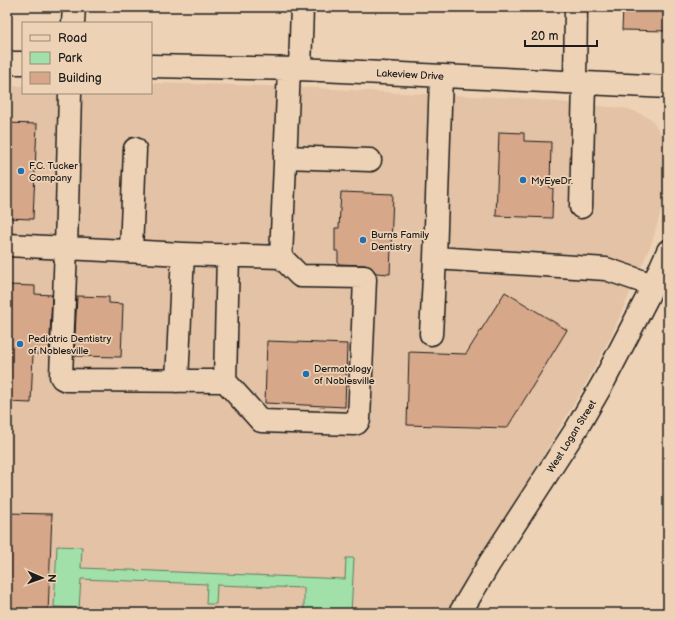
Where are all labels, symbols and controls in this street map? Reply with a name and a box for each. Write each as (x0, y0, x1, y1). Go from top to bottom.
legend (22, 22, 152, 94)
scale bar (525, 22, 597, 48)
text: 20 m (531, 29, 558, 44)
text: Road (58, 31, 87, 46)
text: Park (58, 51, 82, 66)
street label: Lakeview Drive (376, 67, 444, 83)
text: Building (58, 71, 102, 86)
place label: F.C. Tucker Company (29, 160, 78, 184)
marker: F.C. Tucker Company (16, 166, 26, 176)
marker: MyEyeDr. (518, 175, 528, 185)
place label: MyEyeDr. (531, 175, 573, 187)
place label: Burns Family Dentistry (371, 229, 429, 253)
marker: Burns Family Dentistry (358, 235, 368, 245)
place label: Pediatric Dentistry of Noblesville (28, 333, 112, 357)
marker: Pediatric Dentistry of Noblesville (15, 339, 25, 349)
place label: Dermatology of Noblesville (314, 363, 375, 387)
marker: Dermatology of Noblesville (301, 369, 311, 379)
street label: West Logan Street (545, 398, 599, 475)
north arrow (22, 558, 62, 598)
text: N (45, 574, 58, 583)

